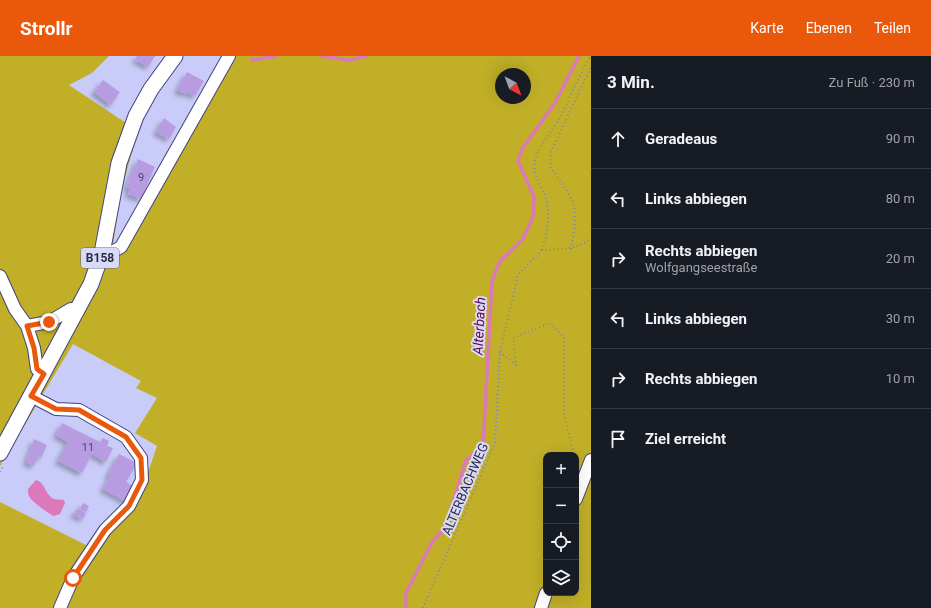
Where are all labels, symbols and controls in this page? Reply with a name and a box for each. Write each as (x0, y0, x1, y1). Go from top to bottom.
text: Strollr (20, 17, 73, 40)
text: Karte (750, 20, 784, 36)
text: Ebenen (806, 20, 852, 36)
text: Teilen (874, 20, 911, 36)
north arrow (495, 68, 531, 104)
text: 3 Min. (607, 72, 655, 92)
text: Zu Fuß · 230 m (829, 75, 915, 90)
icon: ahead (607, 128, 629, 150)
text: Geradeaus (645, 130, 717, 148)
text: 90 m (886, 131, 915, 146)
house number: 9 (138, 171, 144, 184)
icon: left (607, 188, 629, 210)
text: Links abbiegen (645, 190, 747, 208)
text: 80 m (886, 191, 915, 206)
text: Rechts abbiegen (645, 242, 758, 260)
road number: B158 (81, 248, 119, 268)
icon: right (607, 248, 629, 270)
text: 20 m (886, 251, 915, 266)
text: Wolfgangseestraße (645, 260, 757, 275)
water label: Alterbach (469, 297, 489, 356)
icon: left (607, 308, 629, 330)
text: Links abbiegen (645, 310, 747, 328)
text: 30 m (886, 311, 915, 326)
route end (40, 313, 58, 331)
icon: right (607, 368, 629, 390)
text: Rechts abbiegen (645, 370, 758, 388)
text: 10 m (886, 371, 915, 386)
icon: arrive (607, 428, 629, 450)
text: Ziel erreicht (645, 430, 726, 448)
house number: 11 (82, 441, 94, 454)
street label: ALTERBACHWEG (439, 441, 491, 537)
map controls (543, 452, 579, 596)
button: + (543, 452, 579, 488)
button: − (543, 488, 579, 524)
button: locate (543, 524, 579, 560)
button: layers (543, 560, 579, 596)
route start (64, 569, 82, 587)

